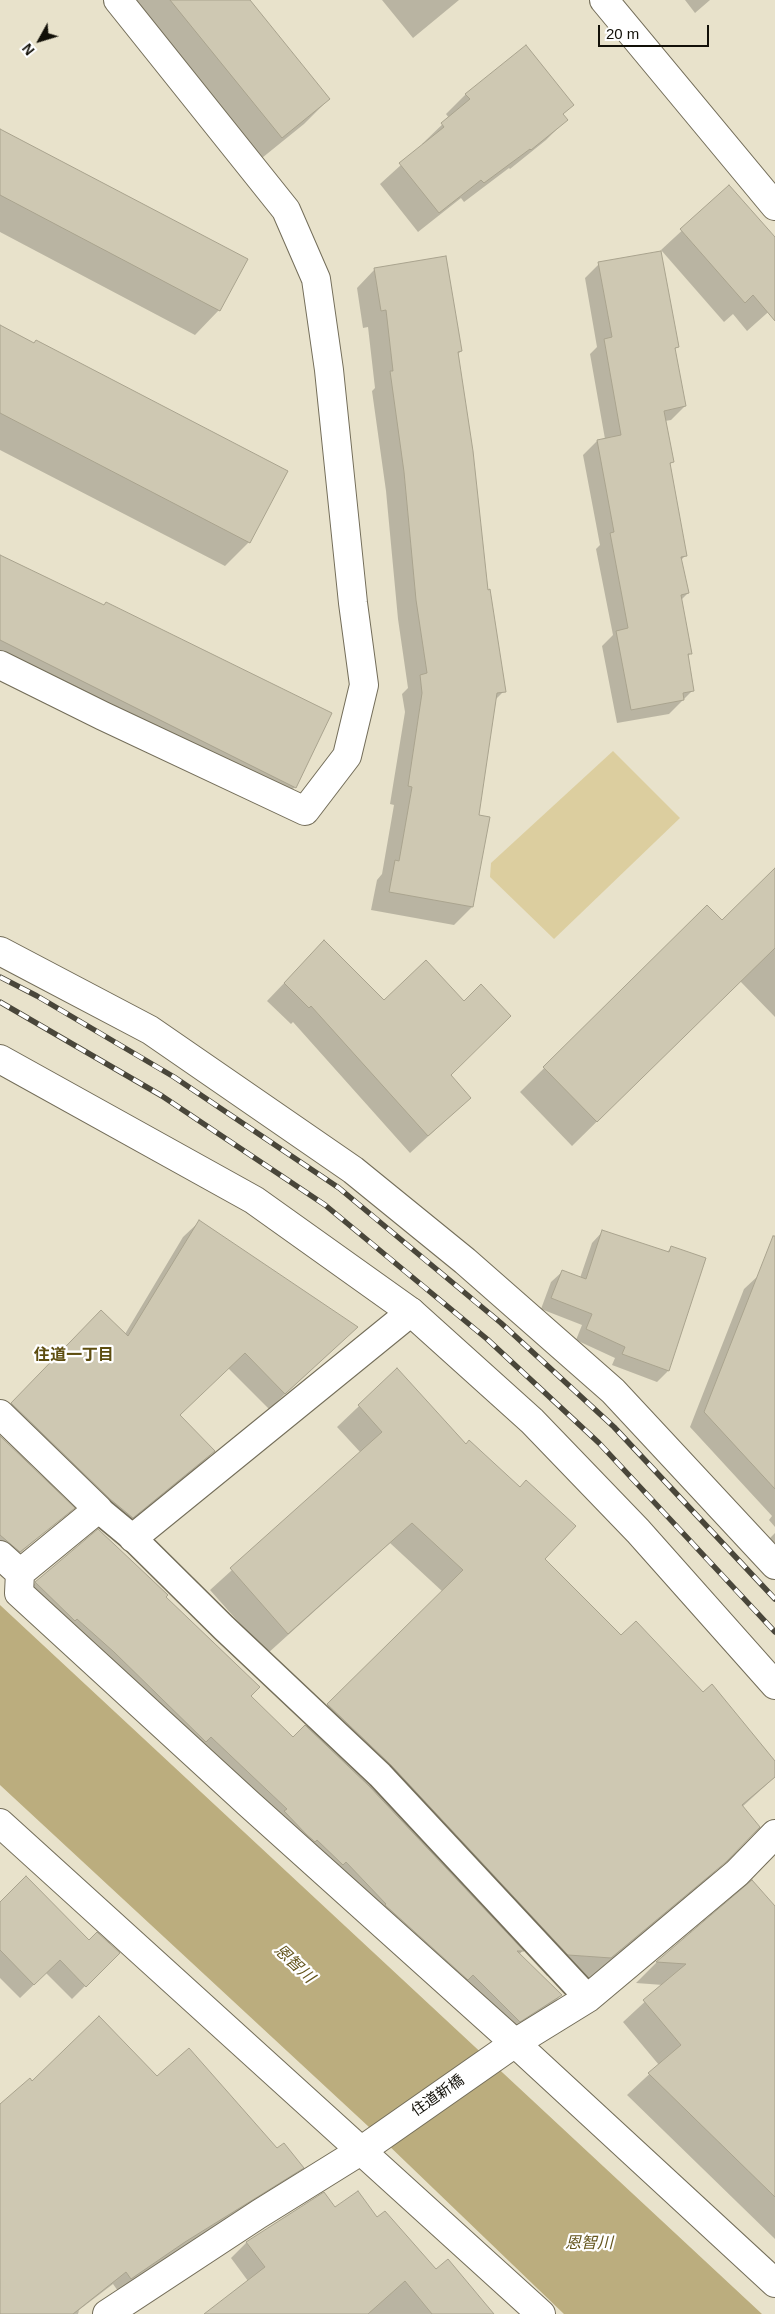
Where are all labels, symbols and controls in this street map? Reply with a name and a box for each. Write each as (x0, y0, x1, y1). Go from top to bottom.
north arrow (15, 15, 65, 65)
scale bar (600, 15, 711, 47)
text: 20 m (606, 25, 639, 42)
text: N (19, 40, 38, 58)
district label: 住道一丁目 (34, 1346, 114, 1366)
water label: 恩智川 (270, 1941, 318, 1987)
street label: 住道新橋 (408, 2071, 468, 2121)
water label: 恩智川 (565, 2234, 613, 2254)

